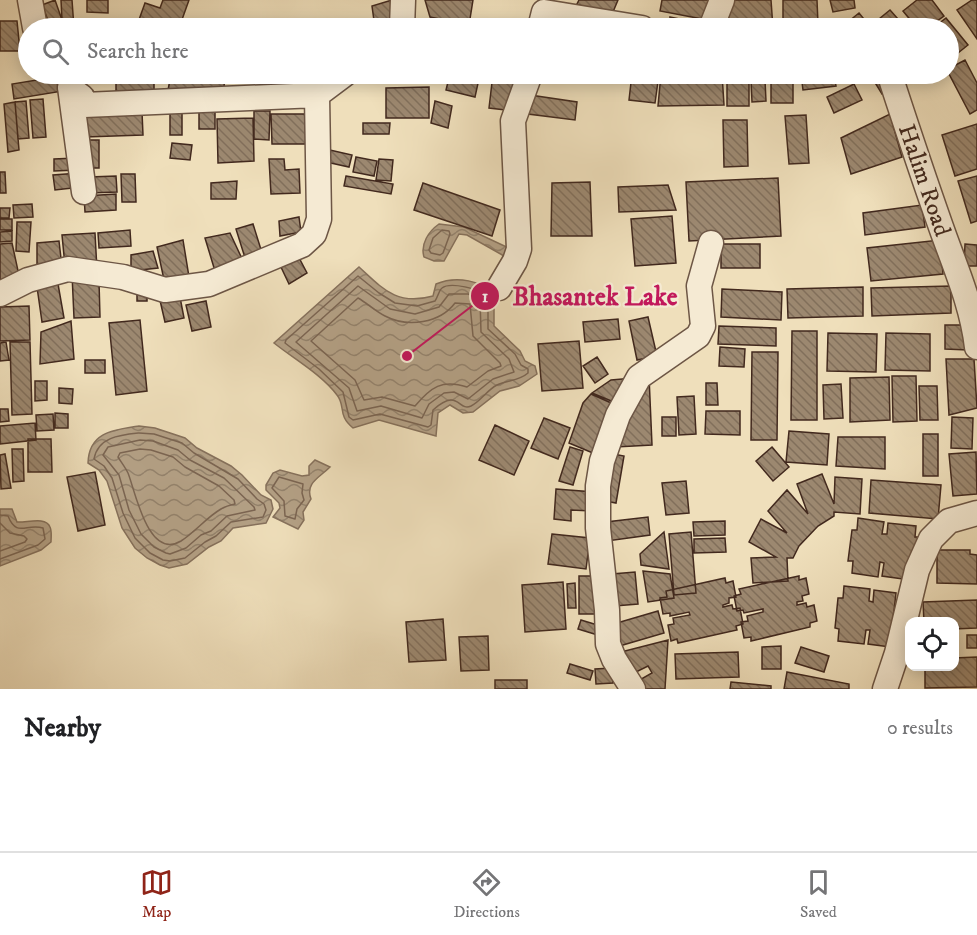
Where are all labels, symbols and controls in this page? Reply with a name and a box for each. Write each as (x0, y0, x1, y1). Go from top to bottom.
search box (18, 18, 959, 84)
icon: search (39, 35, 72, 68)
text: Search here (87, 38, 189, 65)
street label: Halim Road (891, 120, 957, 240)
callout: Bhasantek Lake (470, 274, 689, 318)
text: Bhasantek Lake (513, 281, 678, 314)
text: 1 (482, 286, 489, 308)
map controls (905, 617, 959, 671)
button: locate (905, 617, 959, 671)
text: Nearby (24, 712, 101, 745)
text: 0 results (887, 716, 953, 741)
tab: Map (140, 866, 173, 922)
tab: Directions (453, 866, 520, 922)
tab: Saved (800, 866, 837, 922)

